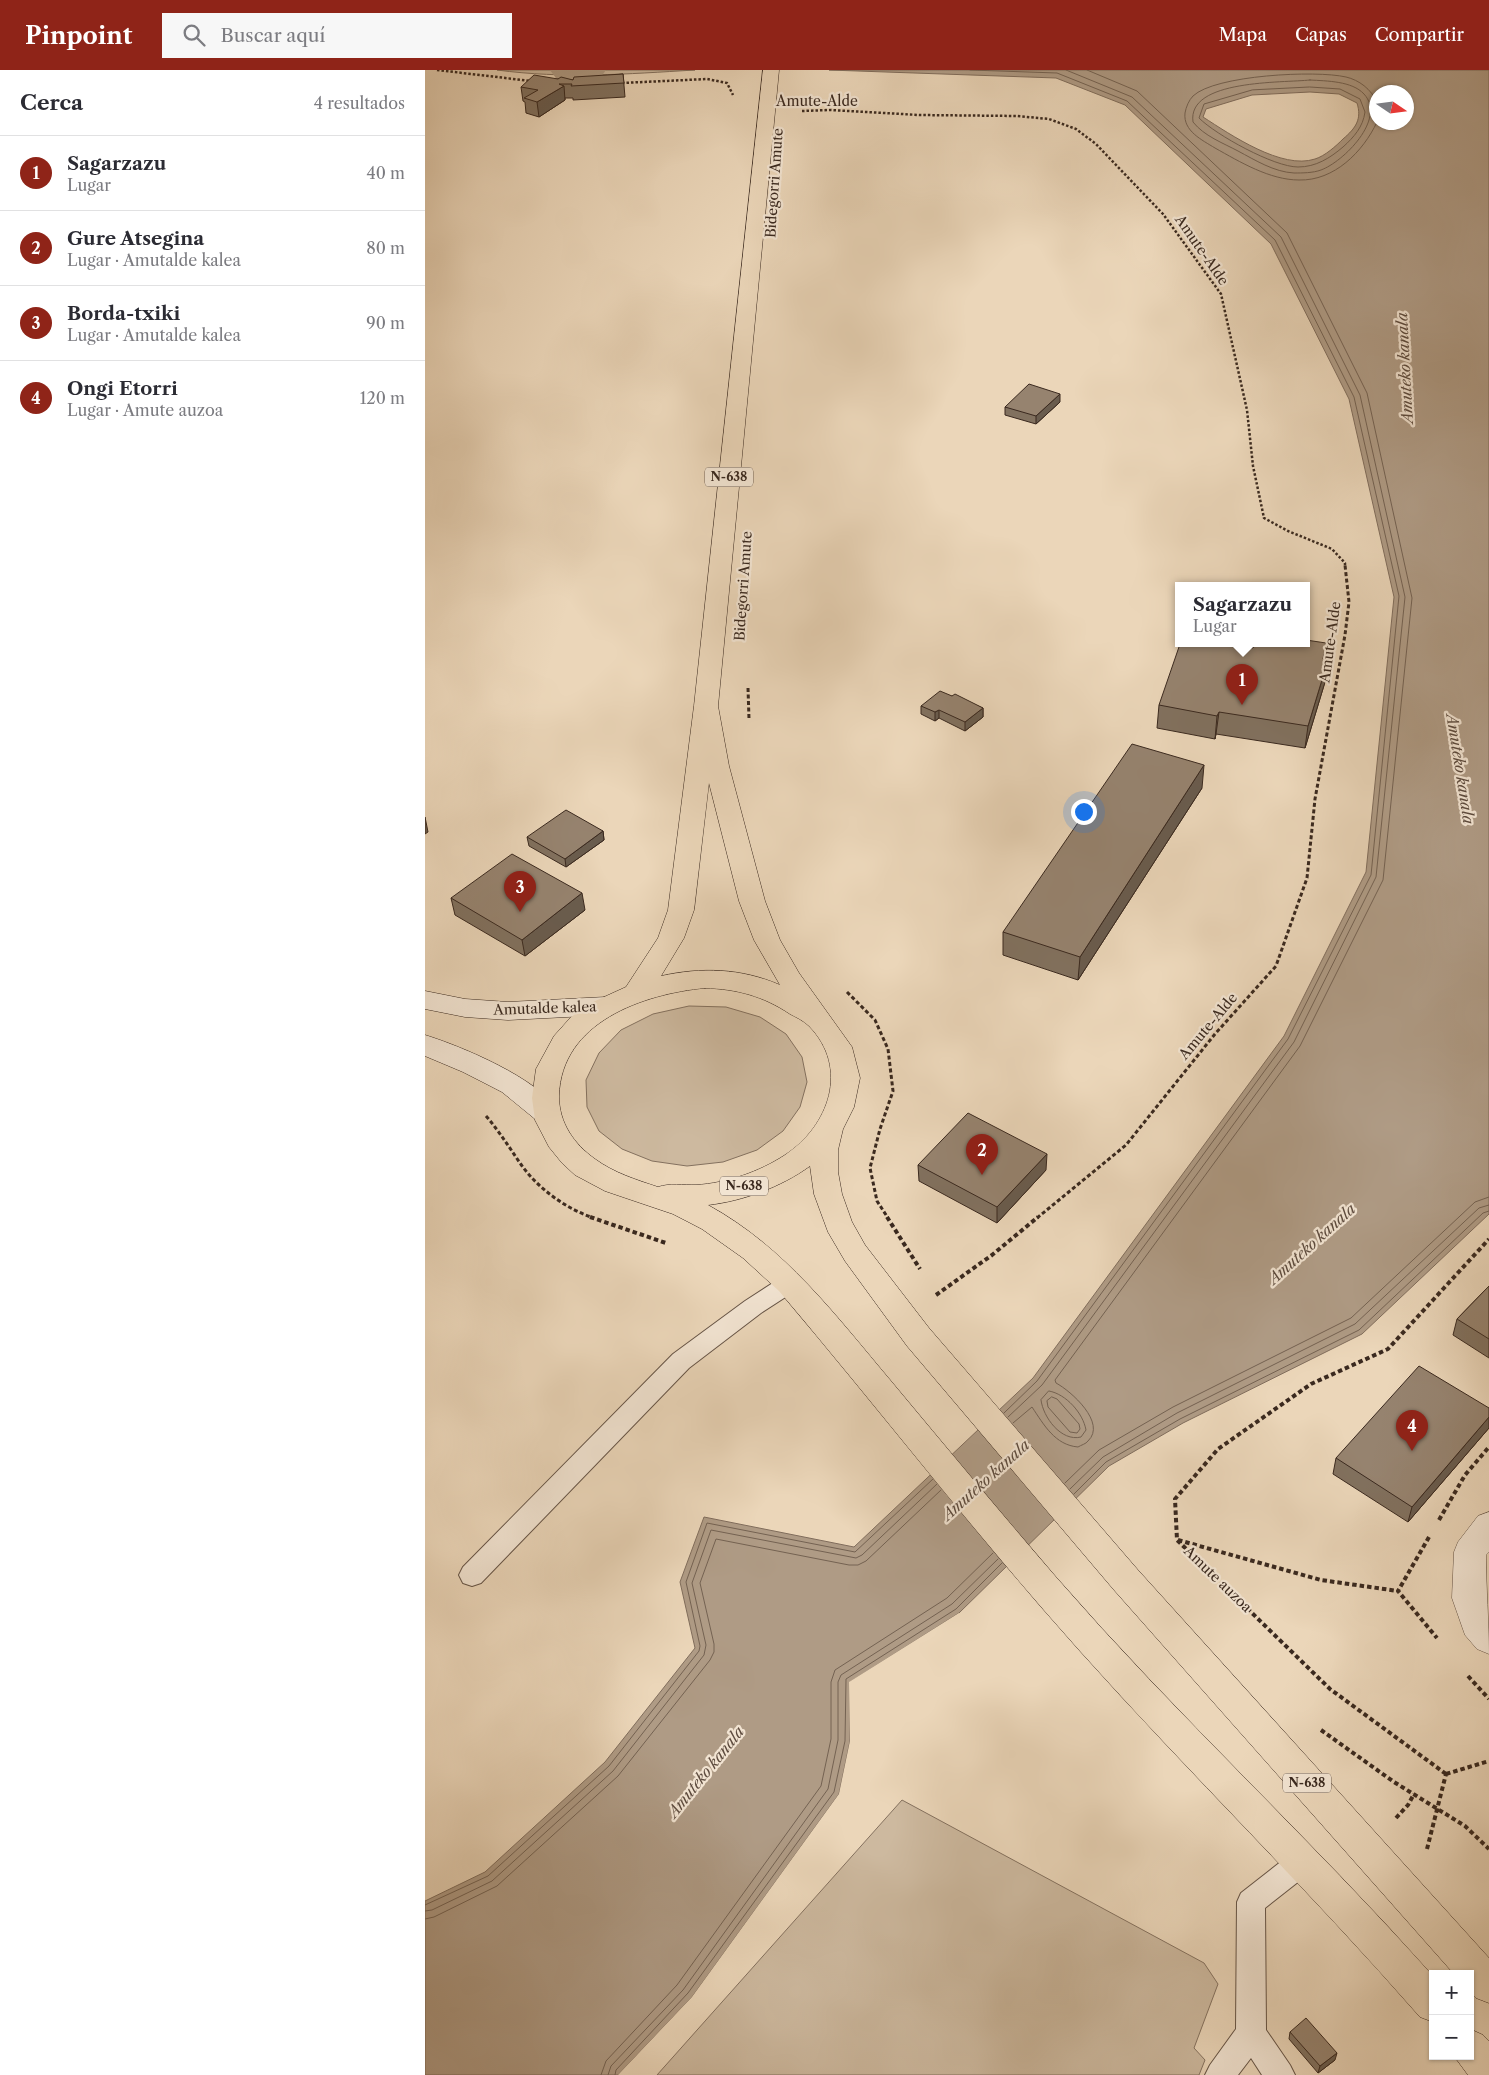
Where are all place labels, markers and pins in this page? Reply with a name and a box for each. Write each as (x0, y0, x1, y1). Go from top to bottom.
pin: 1 (1226, 664, 1258, 705)
pin: 3 (504, 871, 536, 912)
pin: 2 (966, 1134, 998, 1175)
pin: 4 (1396, 1410, 1428, 1451)

